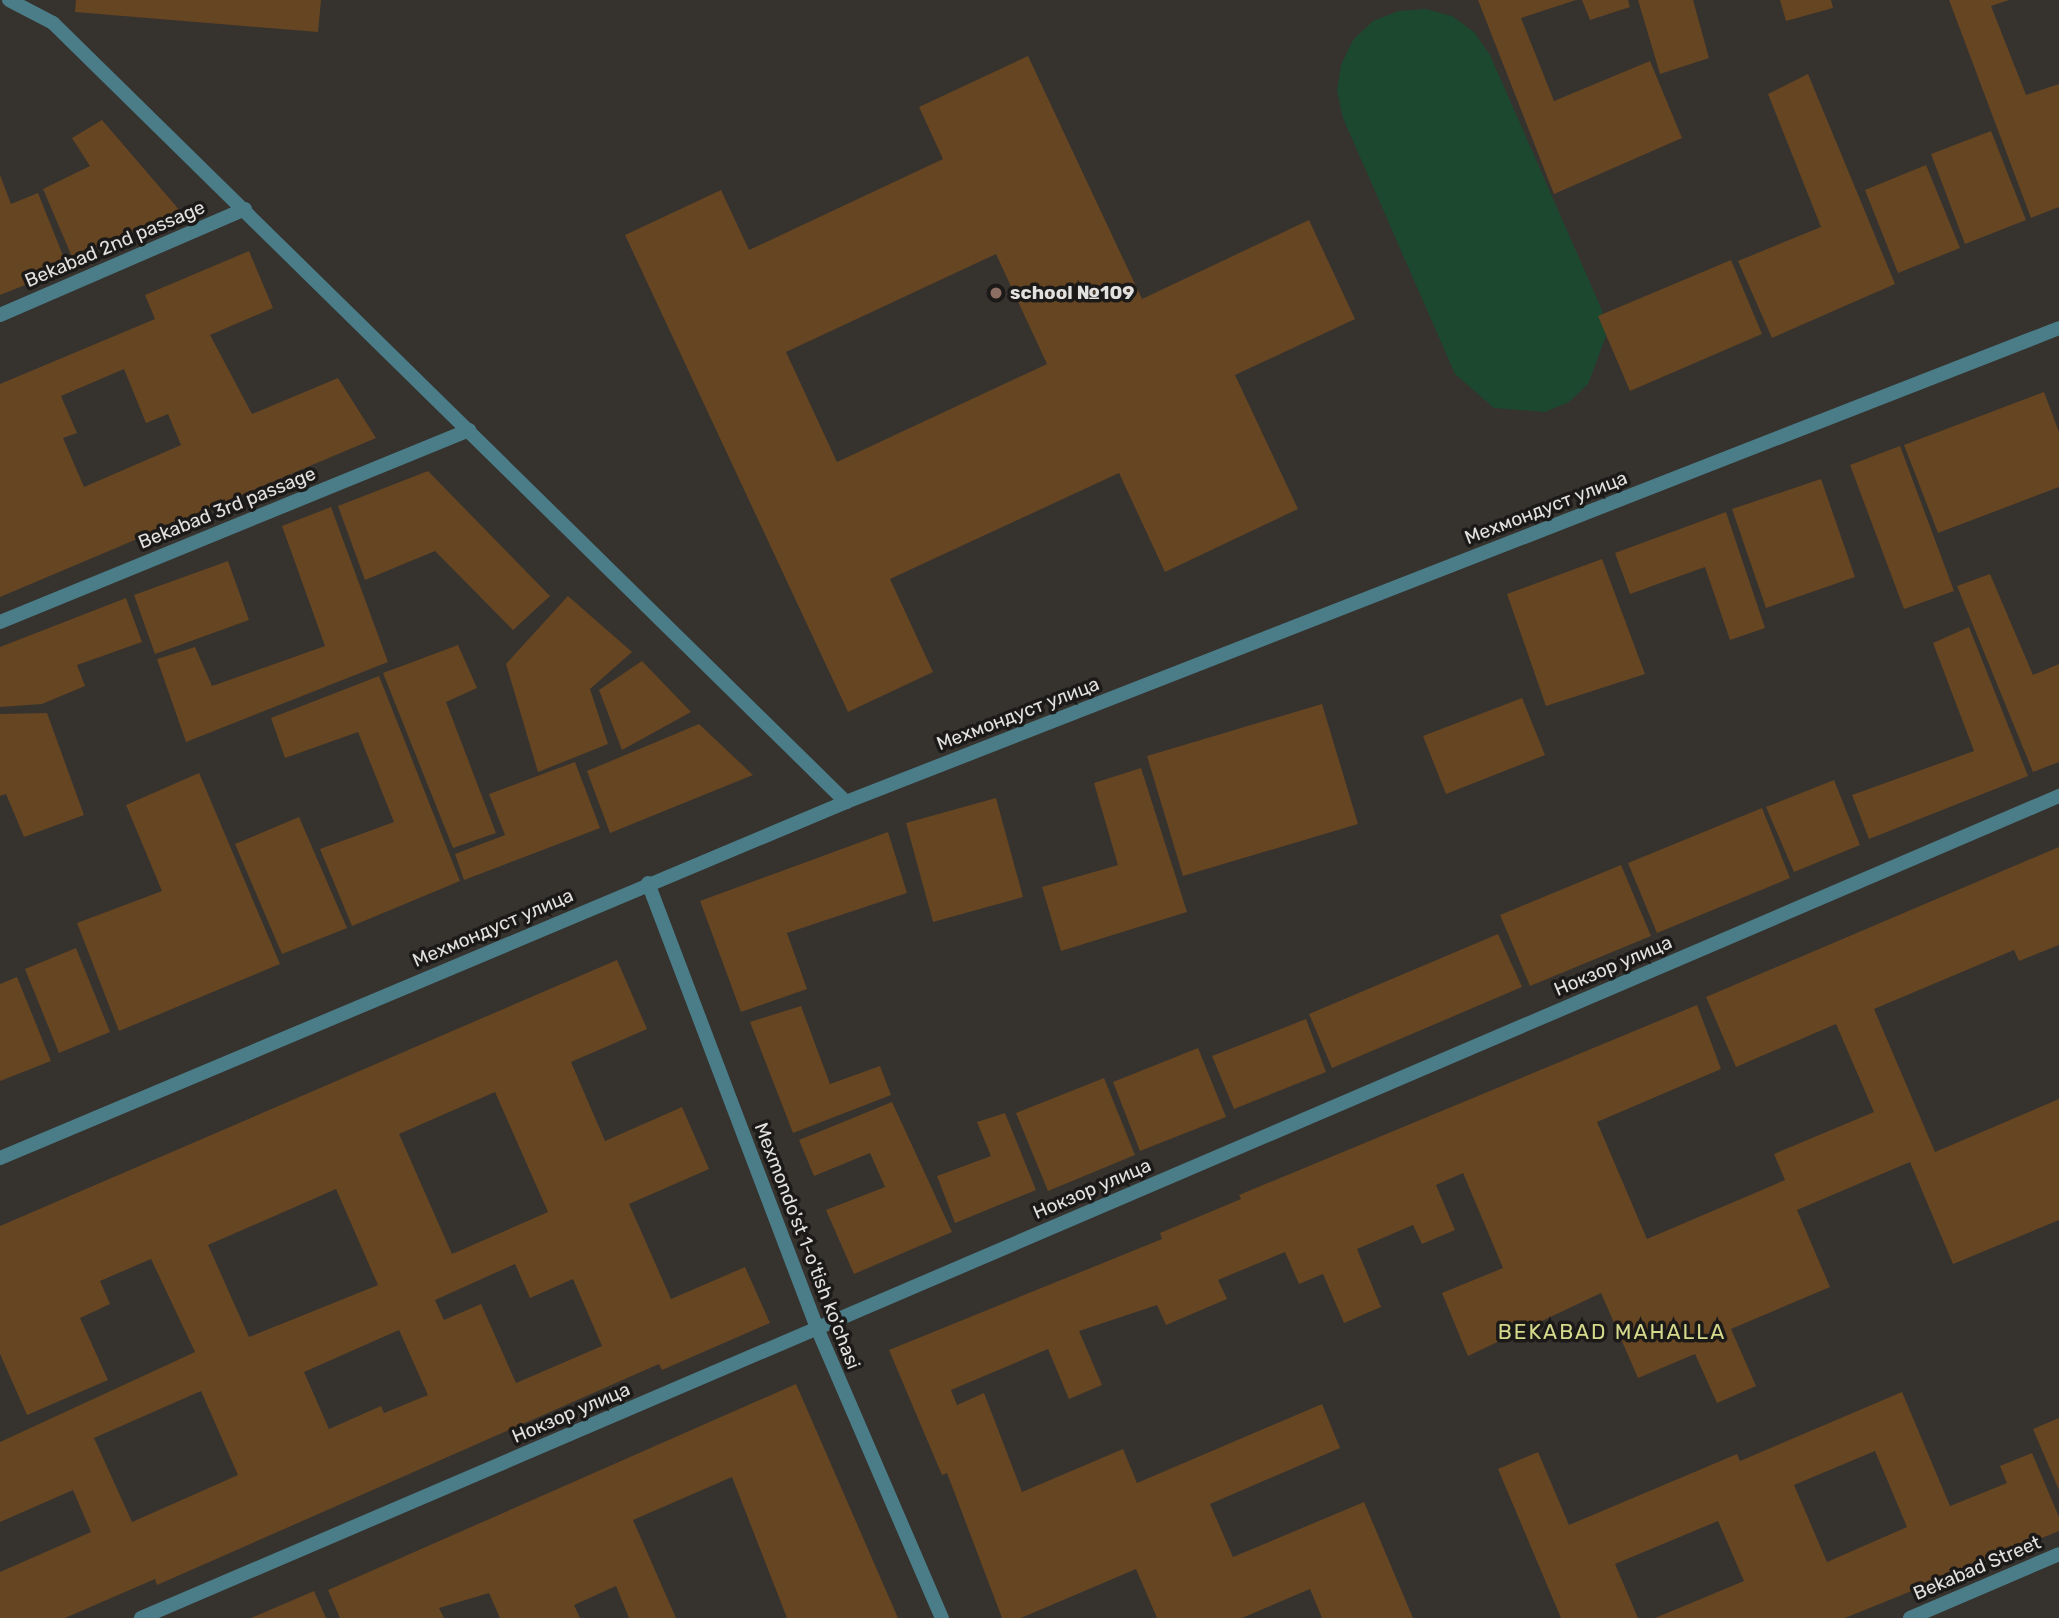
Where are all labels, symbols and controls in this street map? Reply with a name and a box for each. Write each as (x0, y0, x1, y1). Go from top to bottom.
street label: Bekabad 2nd passage (21, 196, 209, 292)
place label: school №109 (1010, 282, 1135, 304)
marker: school №109 (988, 285, 1004, 301)
street label: Bekabad 3rd passage (135, 462, 319, 554)
street label: Мехмондуст улица (1461, 466, 1631, 550)
street label: Мехмондуст улица (933, 672, 1103, 756)
street label: Мехмондуст улица (409, 884, 577, 972)
street label: Нокзор улица (1551, 931, 1675, 1001)
street label: Mexmondo'st 1-o'tish ko'chasi (749, 1120, 865, 1372)
street label: Нокзор улица (1030, 1154, 1154, 1224)
district label: BEKABAD MAHALLA (1500, 1319, 1724, 1345)
street label: Нокзор улица (509, 1378, 633, 1448)
street label: Bekabad Street (1910, 1531, 2044, 1605)

